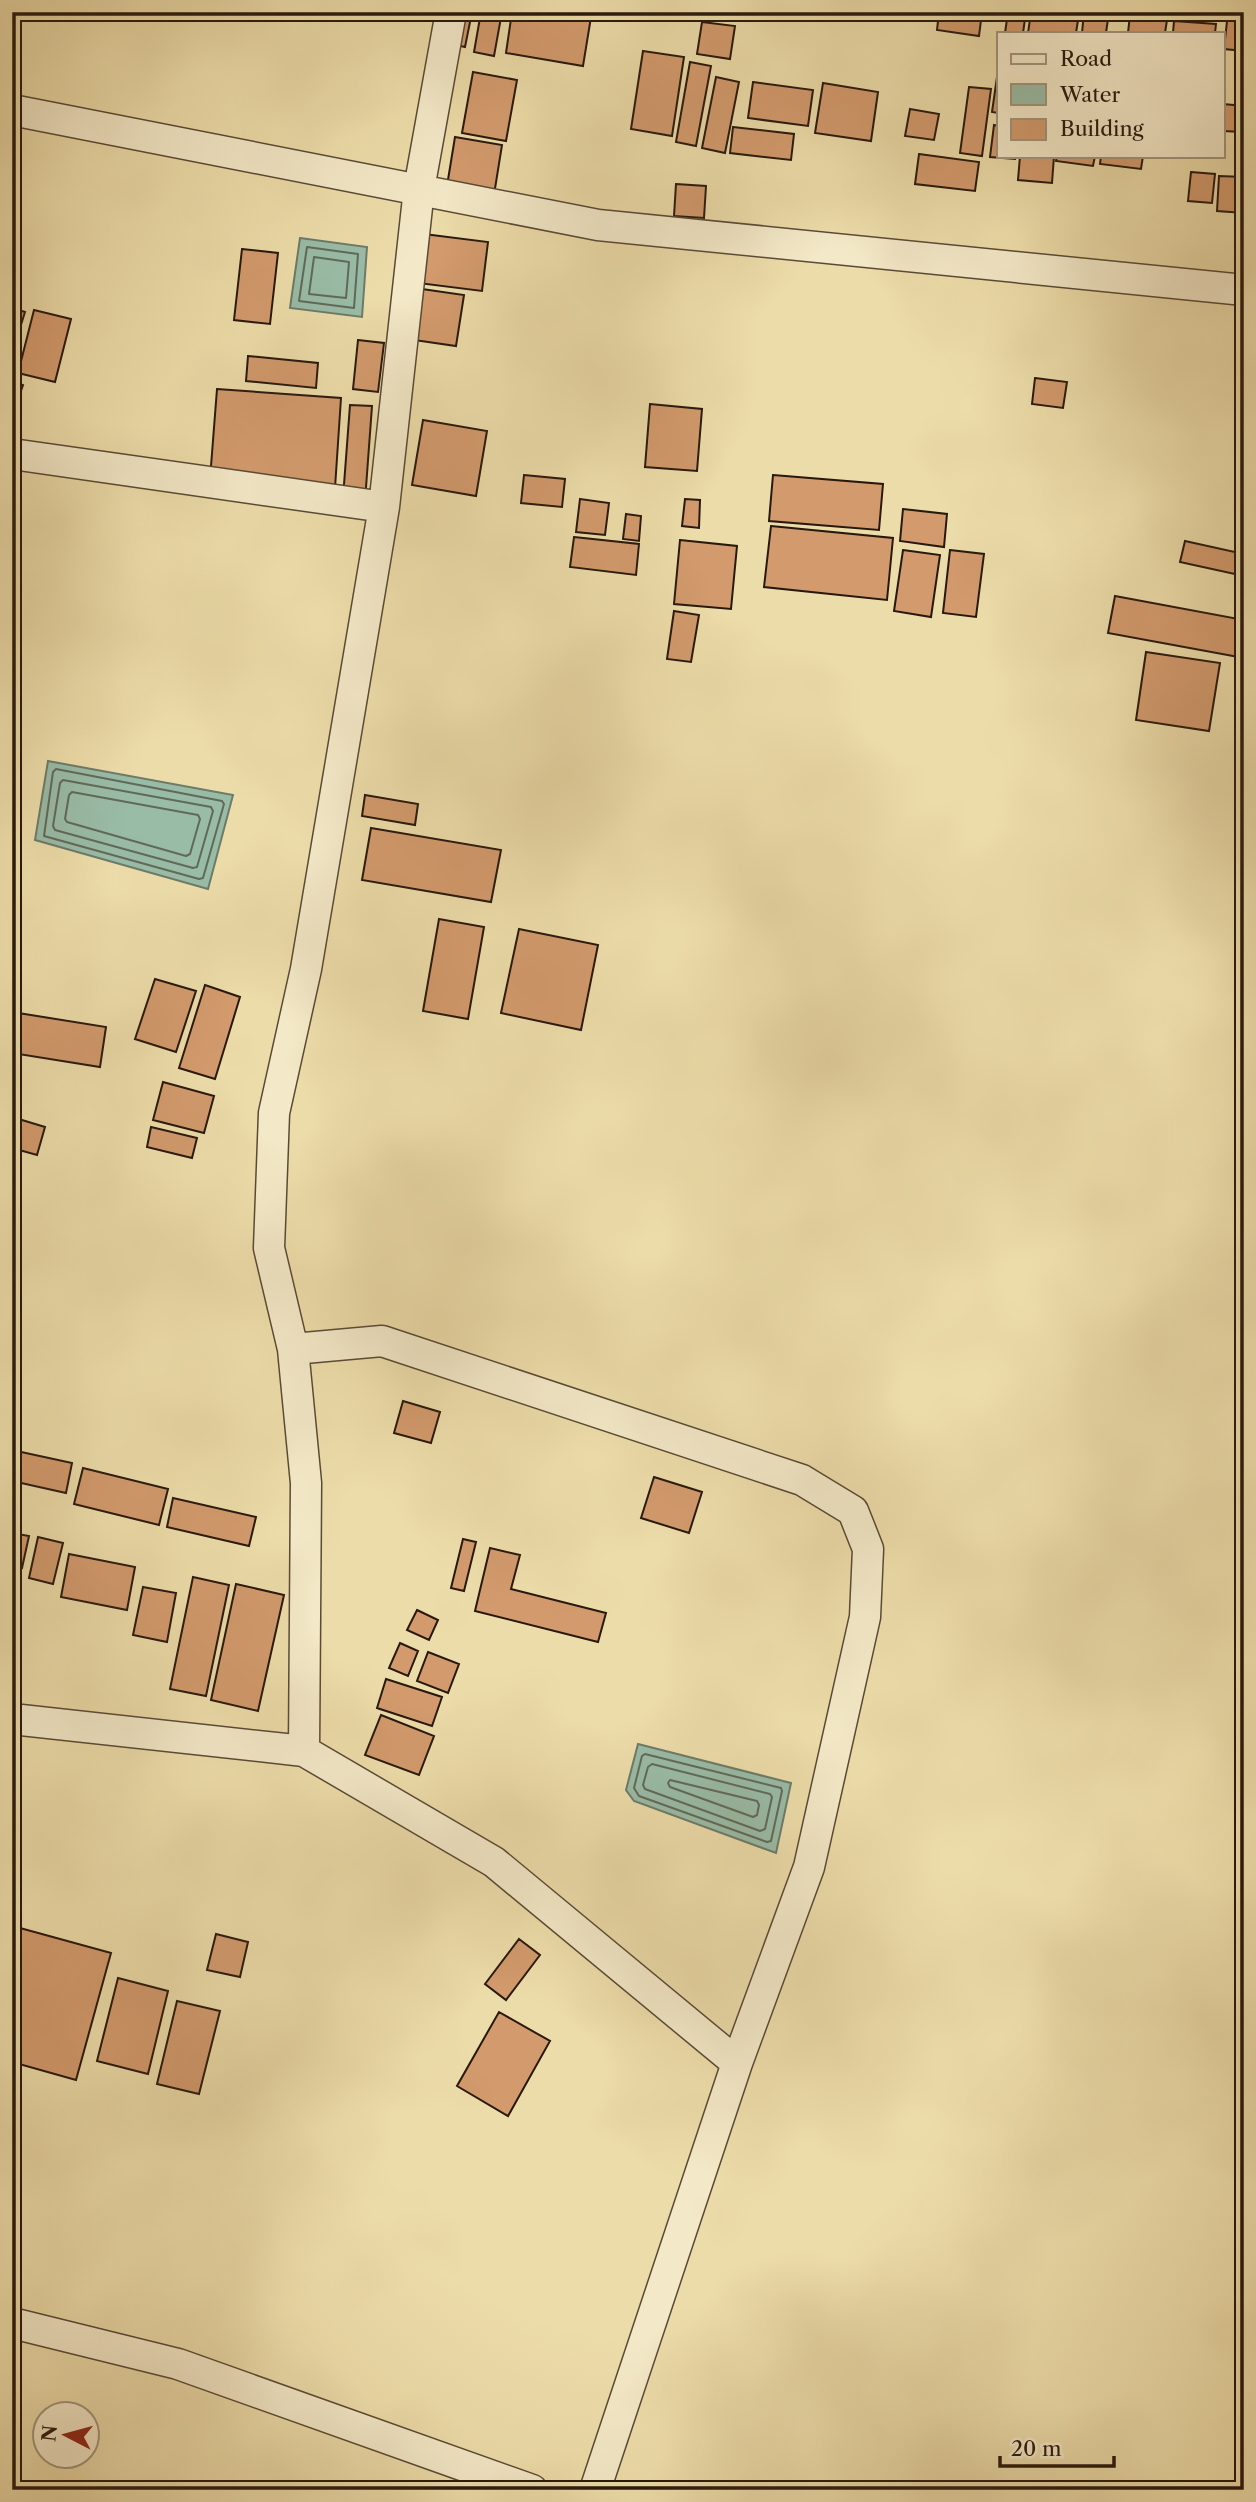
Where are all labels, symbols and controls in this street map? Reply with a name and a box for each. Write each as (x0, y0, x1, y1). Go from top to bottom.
legend (997, 32, 1224, 158)
text: Road (1060, 46, 1112, 71)
text: Water (1059, 82, 1120, 107)
text: Building (1060, 116, 1145, 141)
north arrow (32, 2400, 102, 2470)
text: N (37, 2424, 62, 2443)
scale bar (1000, 2425, 1114, 2469)
text: 20 m (1011, 2436, 1062, 2461)

